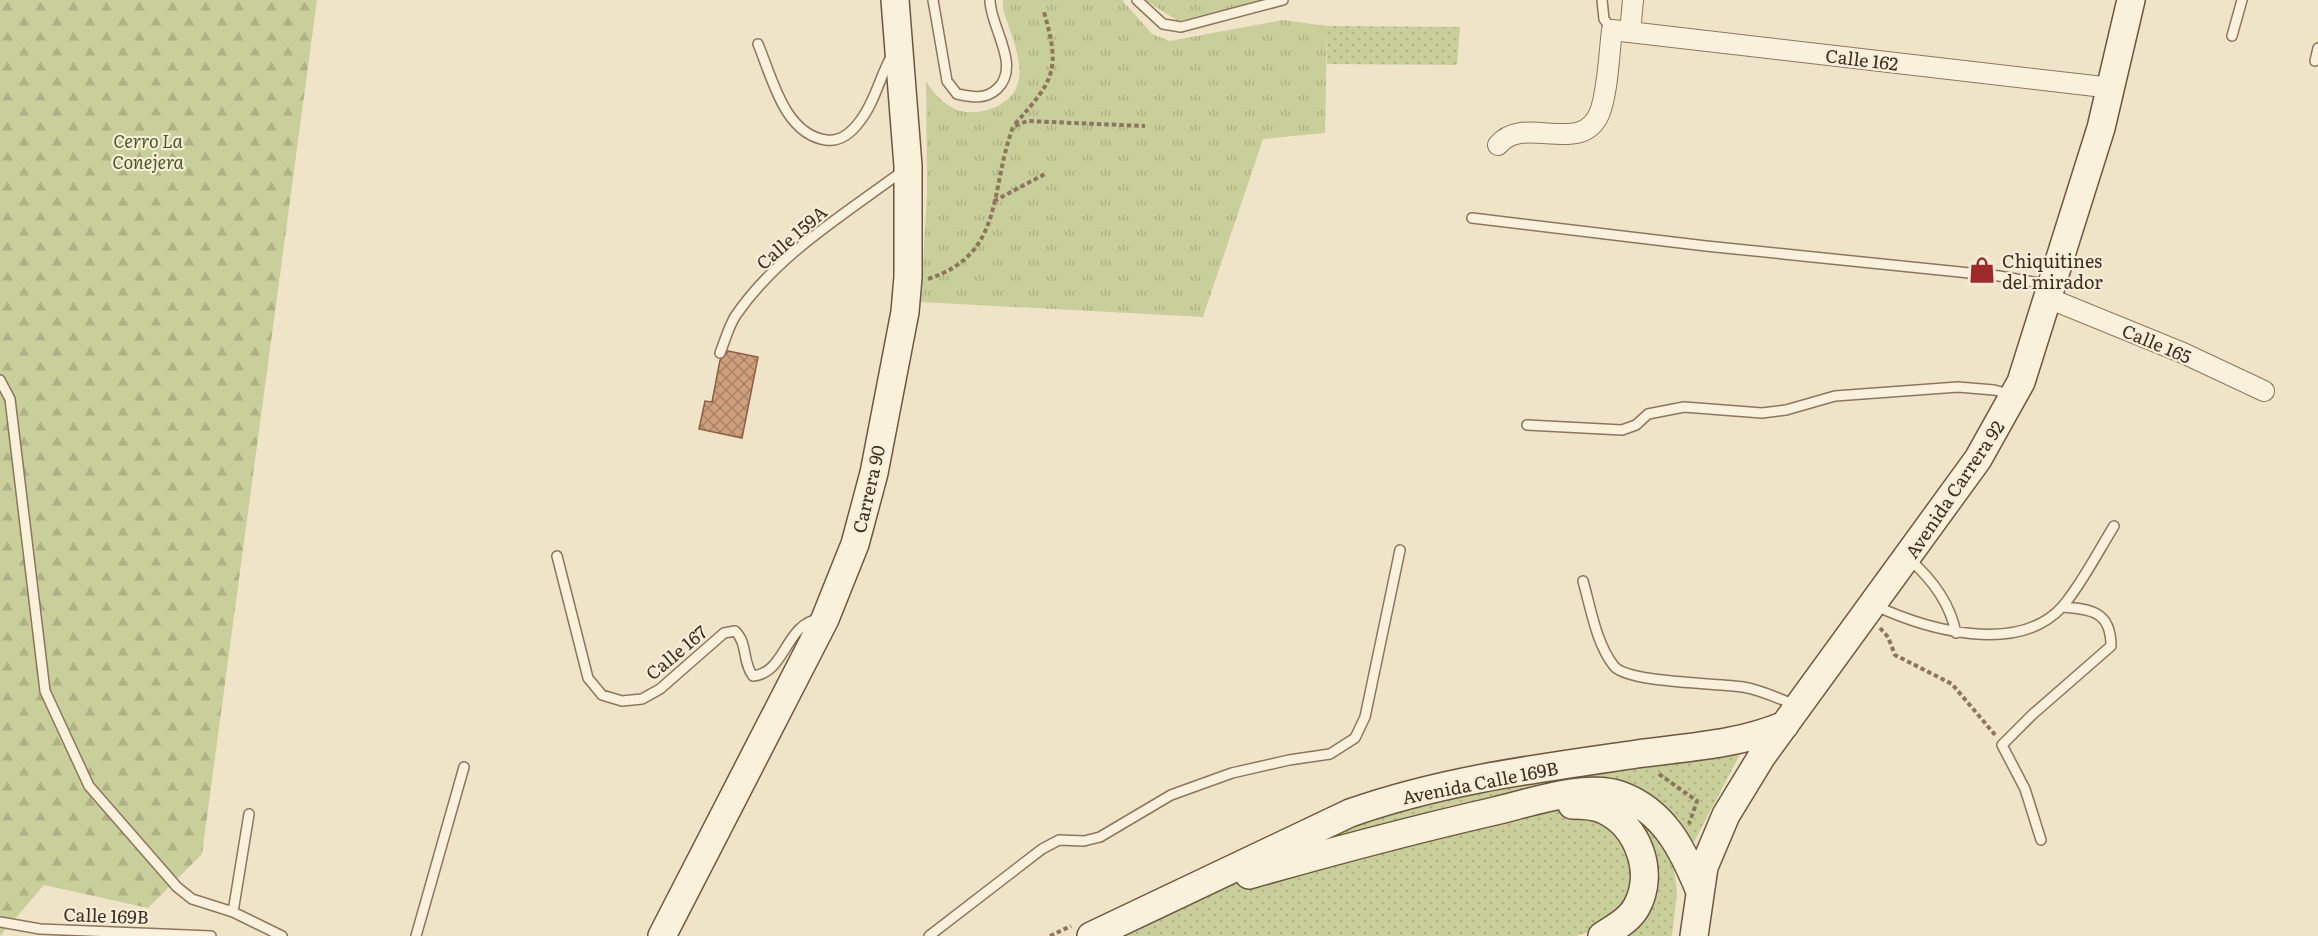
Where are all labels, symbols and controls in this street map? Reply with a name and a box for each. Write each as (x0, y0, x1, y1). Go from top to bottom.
street label: Calle 162 (1824, 41, 1900, 77)
park label: Cerro La Conejera (112, 127, 184, 175)
street label: Calle 159A (750, 199, 832, 275)
place label: Chiquitines del mirador (2002, 247, 2103, 295)
shop icon: Chiquitines del mirador (1967, 255, 1997, 285)
street label: Calle 165 (2118, 316, 2196, 370)
street label: Avenida Carrera 92 (1898, 415, 2010, 563)
street label: Carrera 90 (845, 442, 891, 536)
street label: Calle 167 (639, 618, 713, 686)
street label: Avenida Calle 169B (1400, 754, 1560, 810)
street label: Calle 169B (63, 900, 149, 930)

